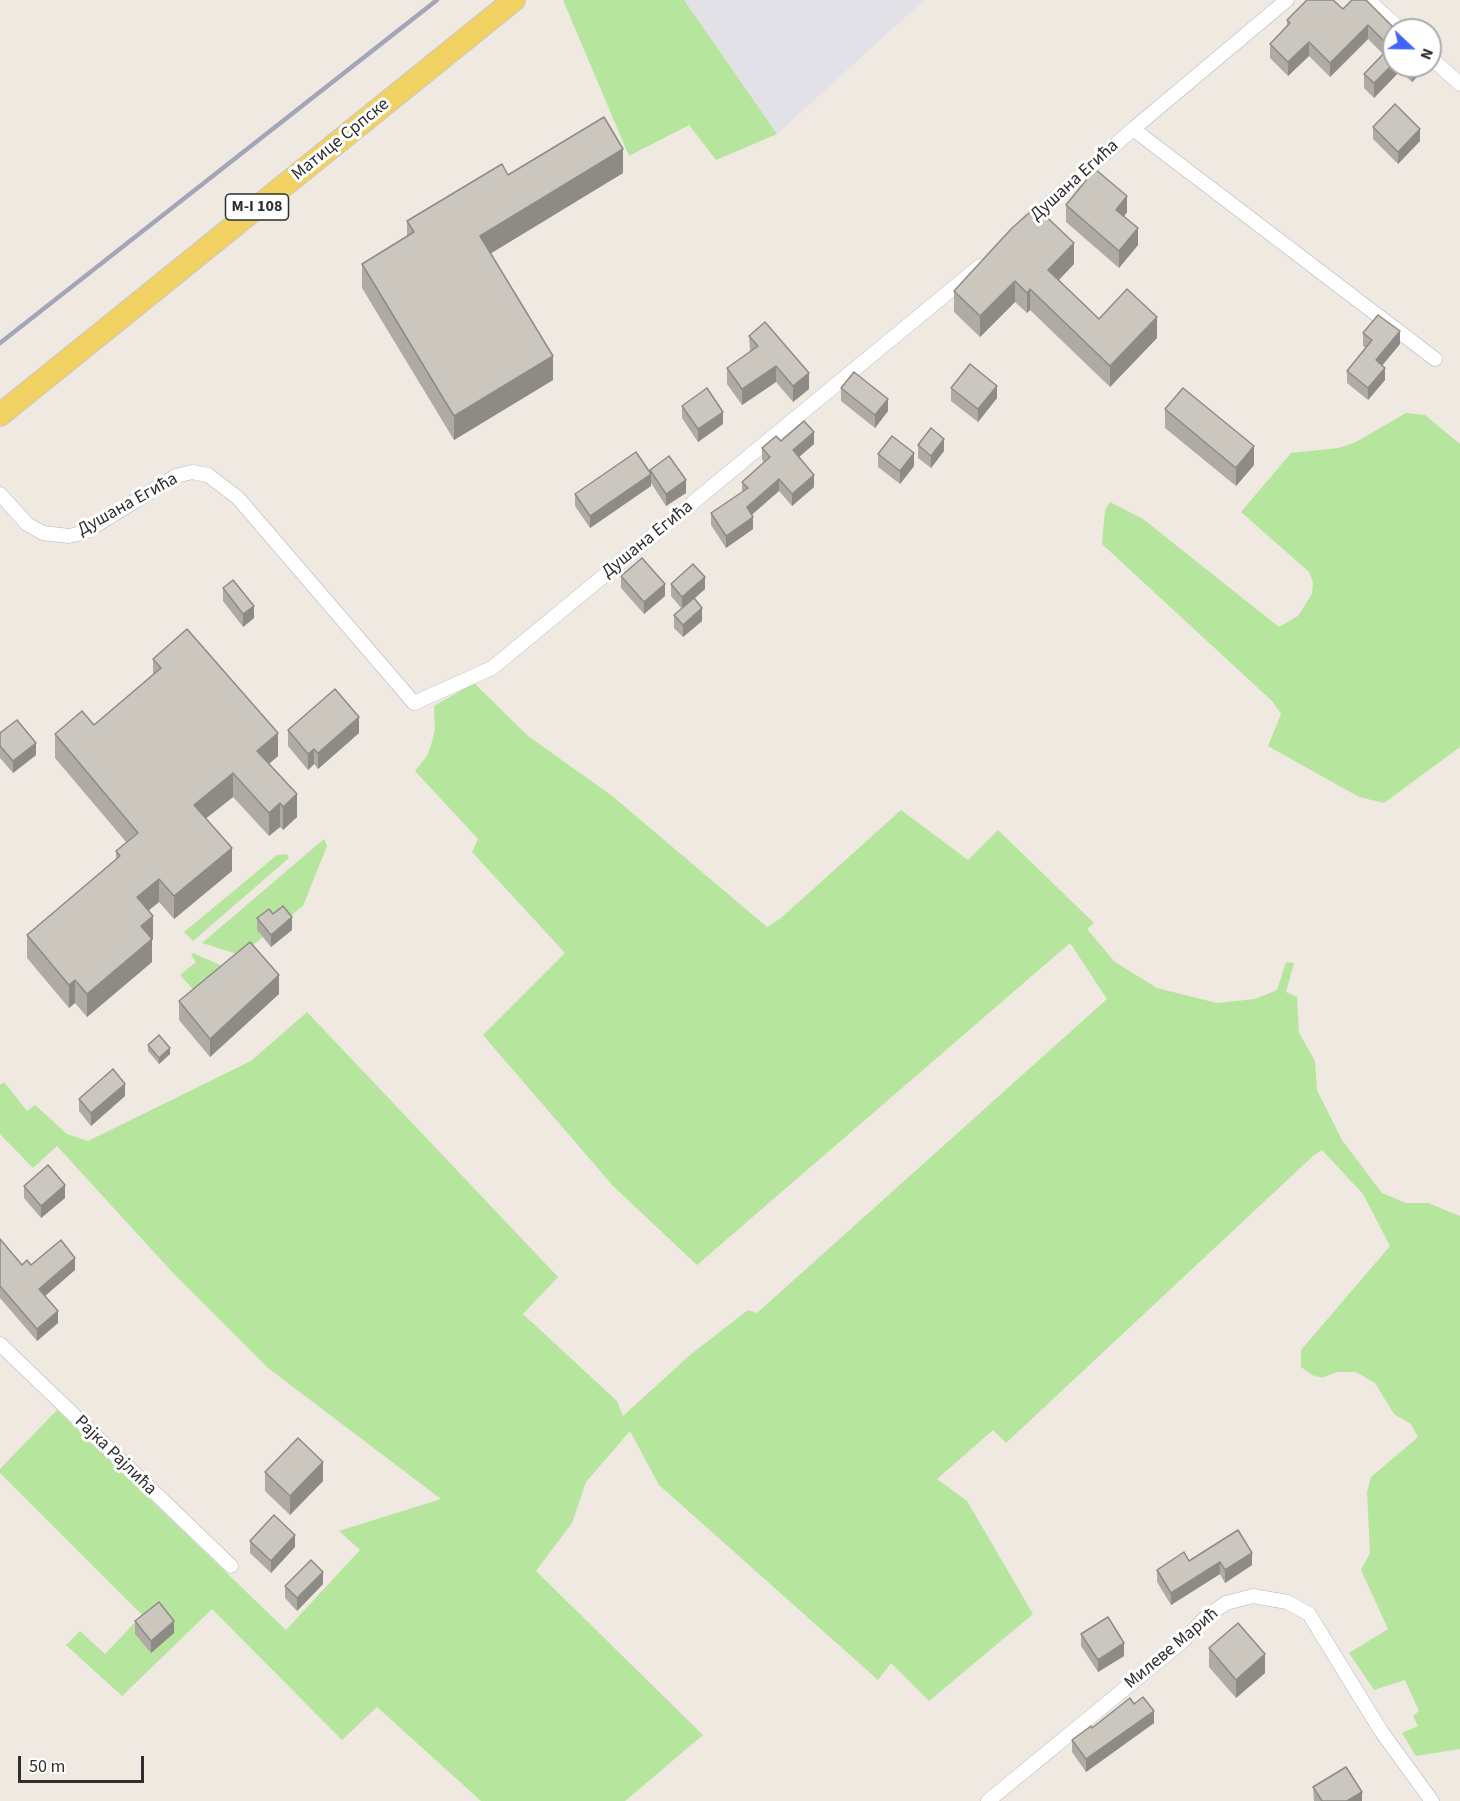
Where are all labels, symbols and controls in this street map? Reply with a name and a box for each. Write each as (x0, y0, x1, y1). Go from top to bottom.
north arrow (1382, 18, 1442, 78)
text: N (1415, 45, 1439, 63)
street label: Матице Српске (288, 94, 394, 186)
street label: Душана Егића (1026, 136, 1124, 226)
road number: M-I 108 (226, 194, 288, 220)
street label: Душана Егића (74, 469, 182, 541)
street label: Душана Егића (598, 497, 698, 583)
street label: Рајка Рајлића (69, 1411, 161, 1501)
street label: Милеве Мaрић (1121, 1604, 1223, 1694)
scale bar (21, 1744, 147, 1782)
text: 50 m (29, 1754, 65, 1779)

